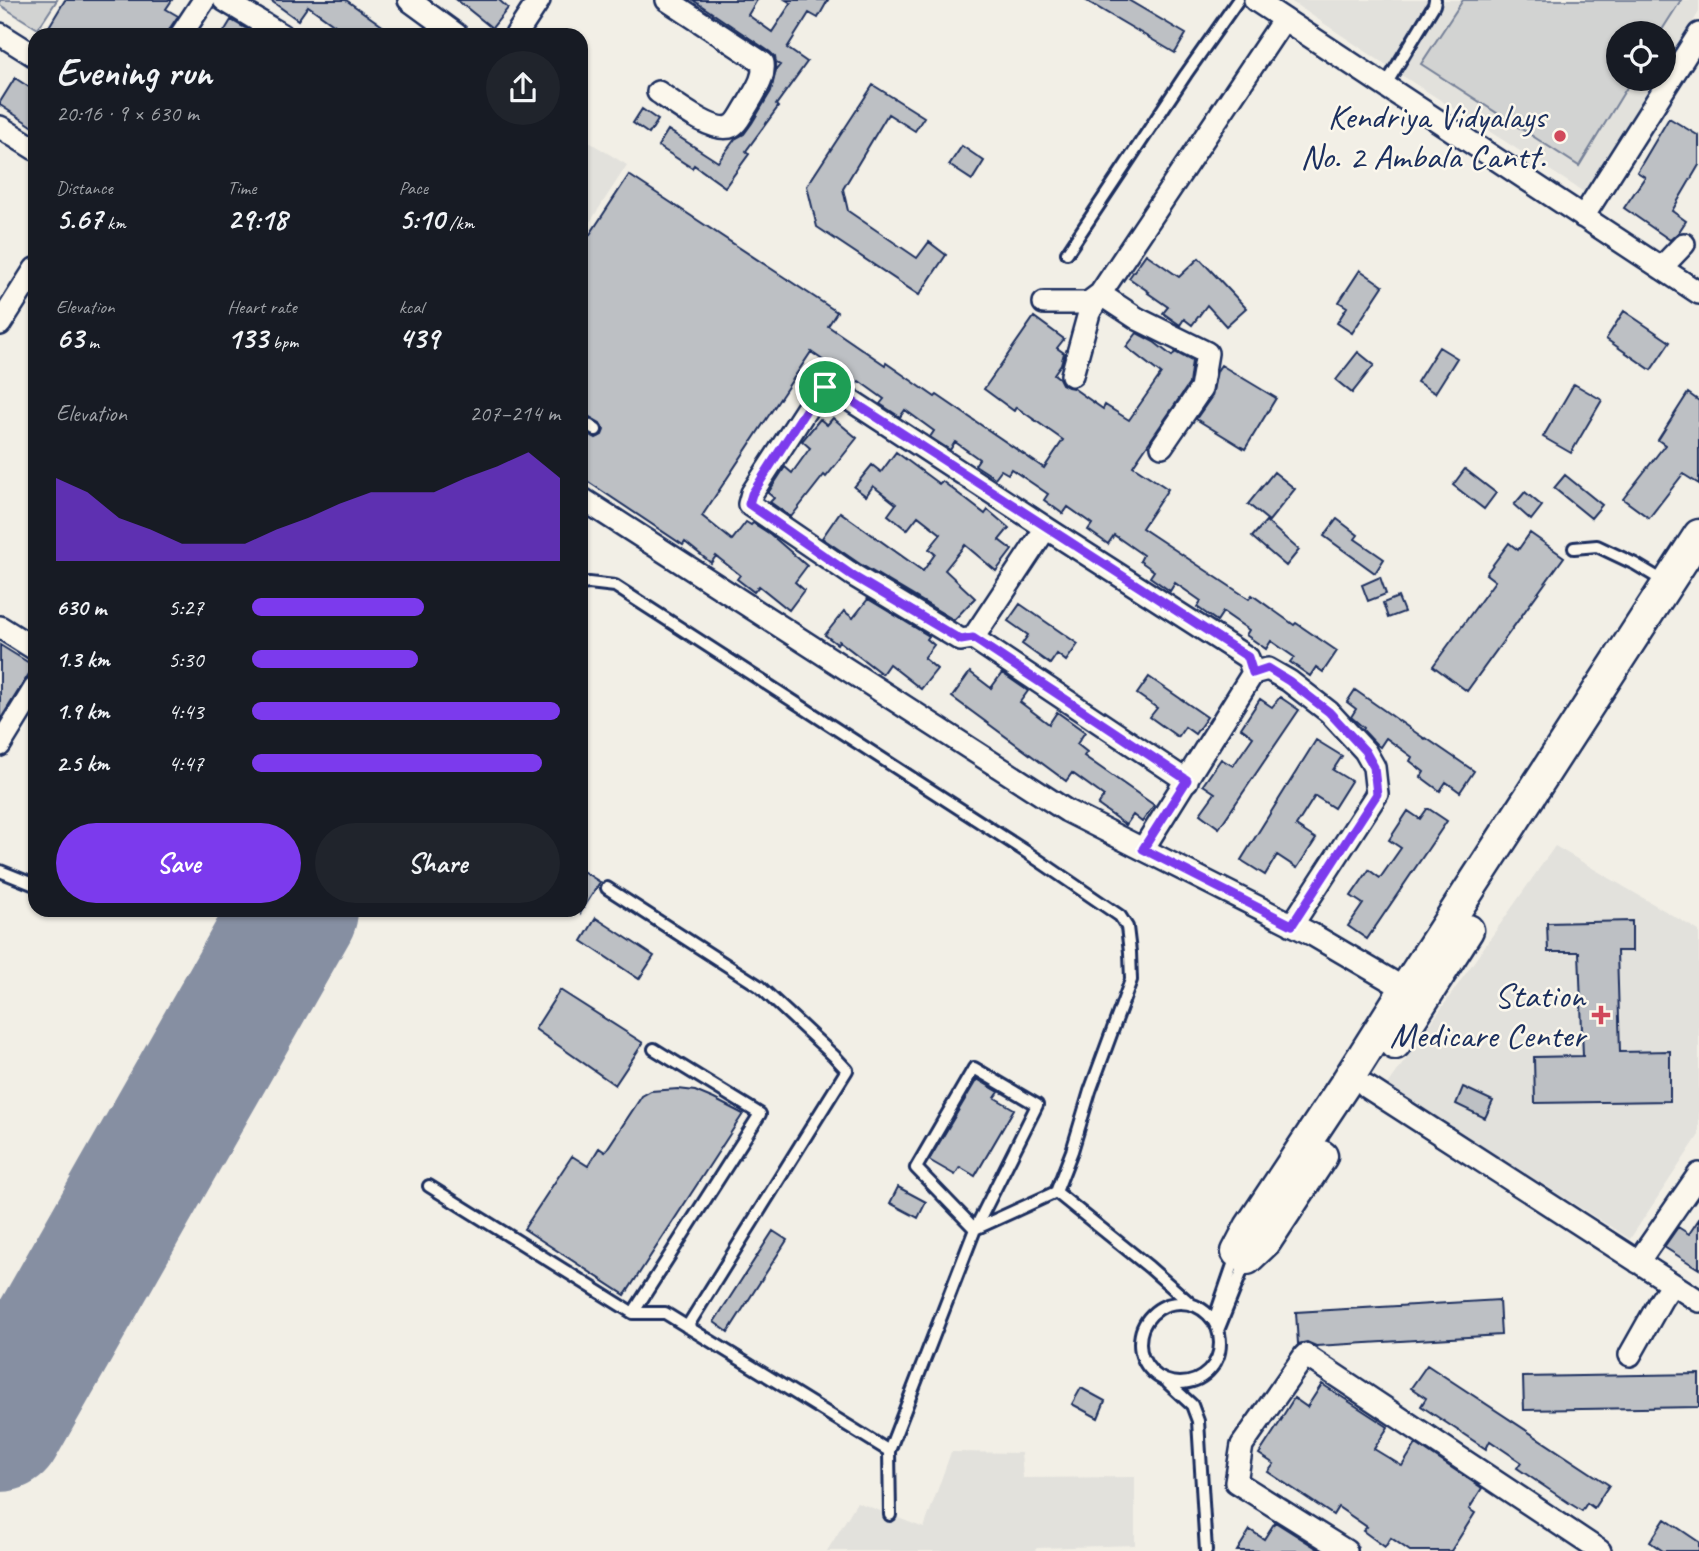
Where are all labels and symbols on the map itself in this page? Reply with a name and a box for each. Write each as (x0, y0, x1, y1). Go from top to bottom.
place label: Kendriya Vidyalays No. 2 Ambala Cantt. (1300, 94, 1549, 179)
marker: Kendriya Vidyalays No. 2 Ambala Cantt. (1552, 128, 1568, 144)
pin (795, 357, 855, 417)
place label: Station Medicare Center (1390, 973, 1587, 1058)
marker: Station Medicare Center (1591, 1005, 1611, 1025)

